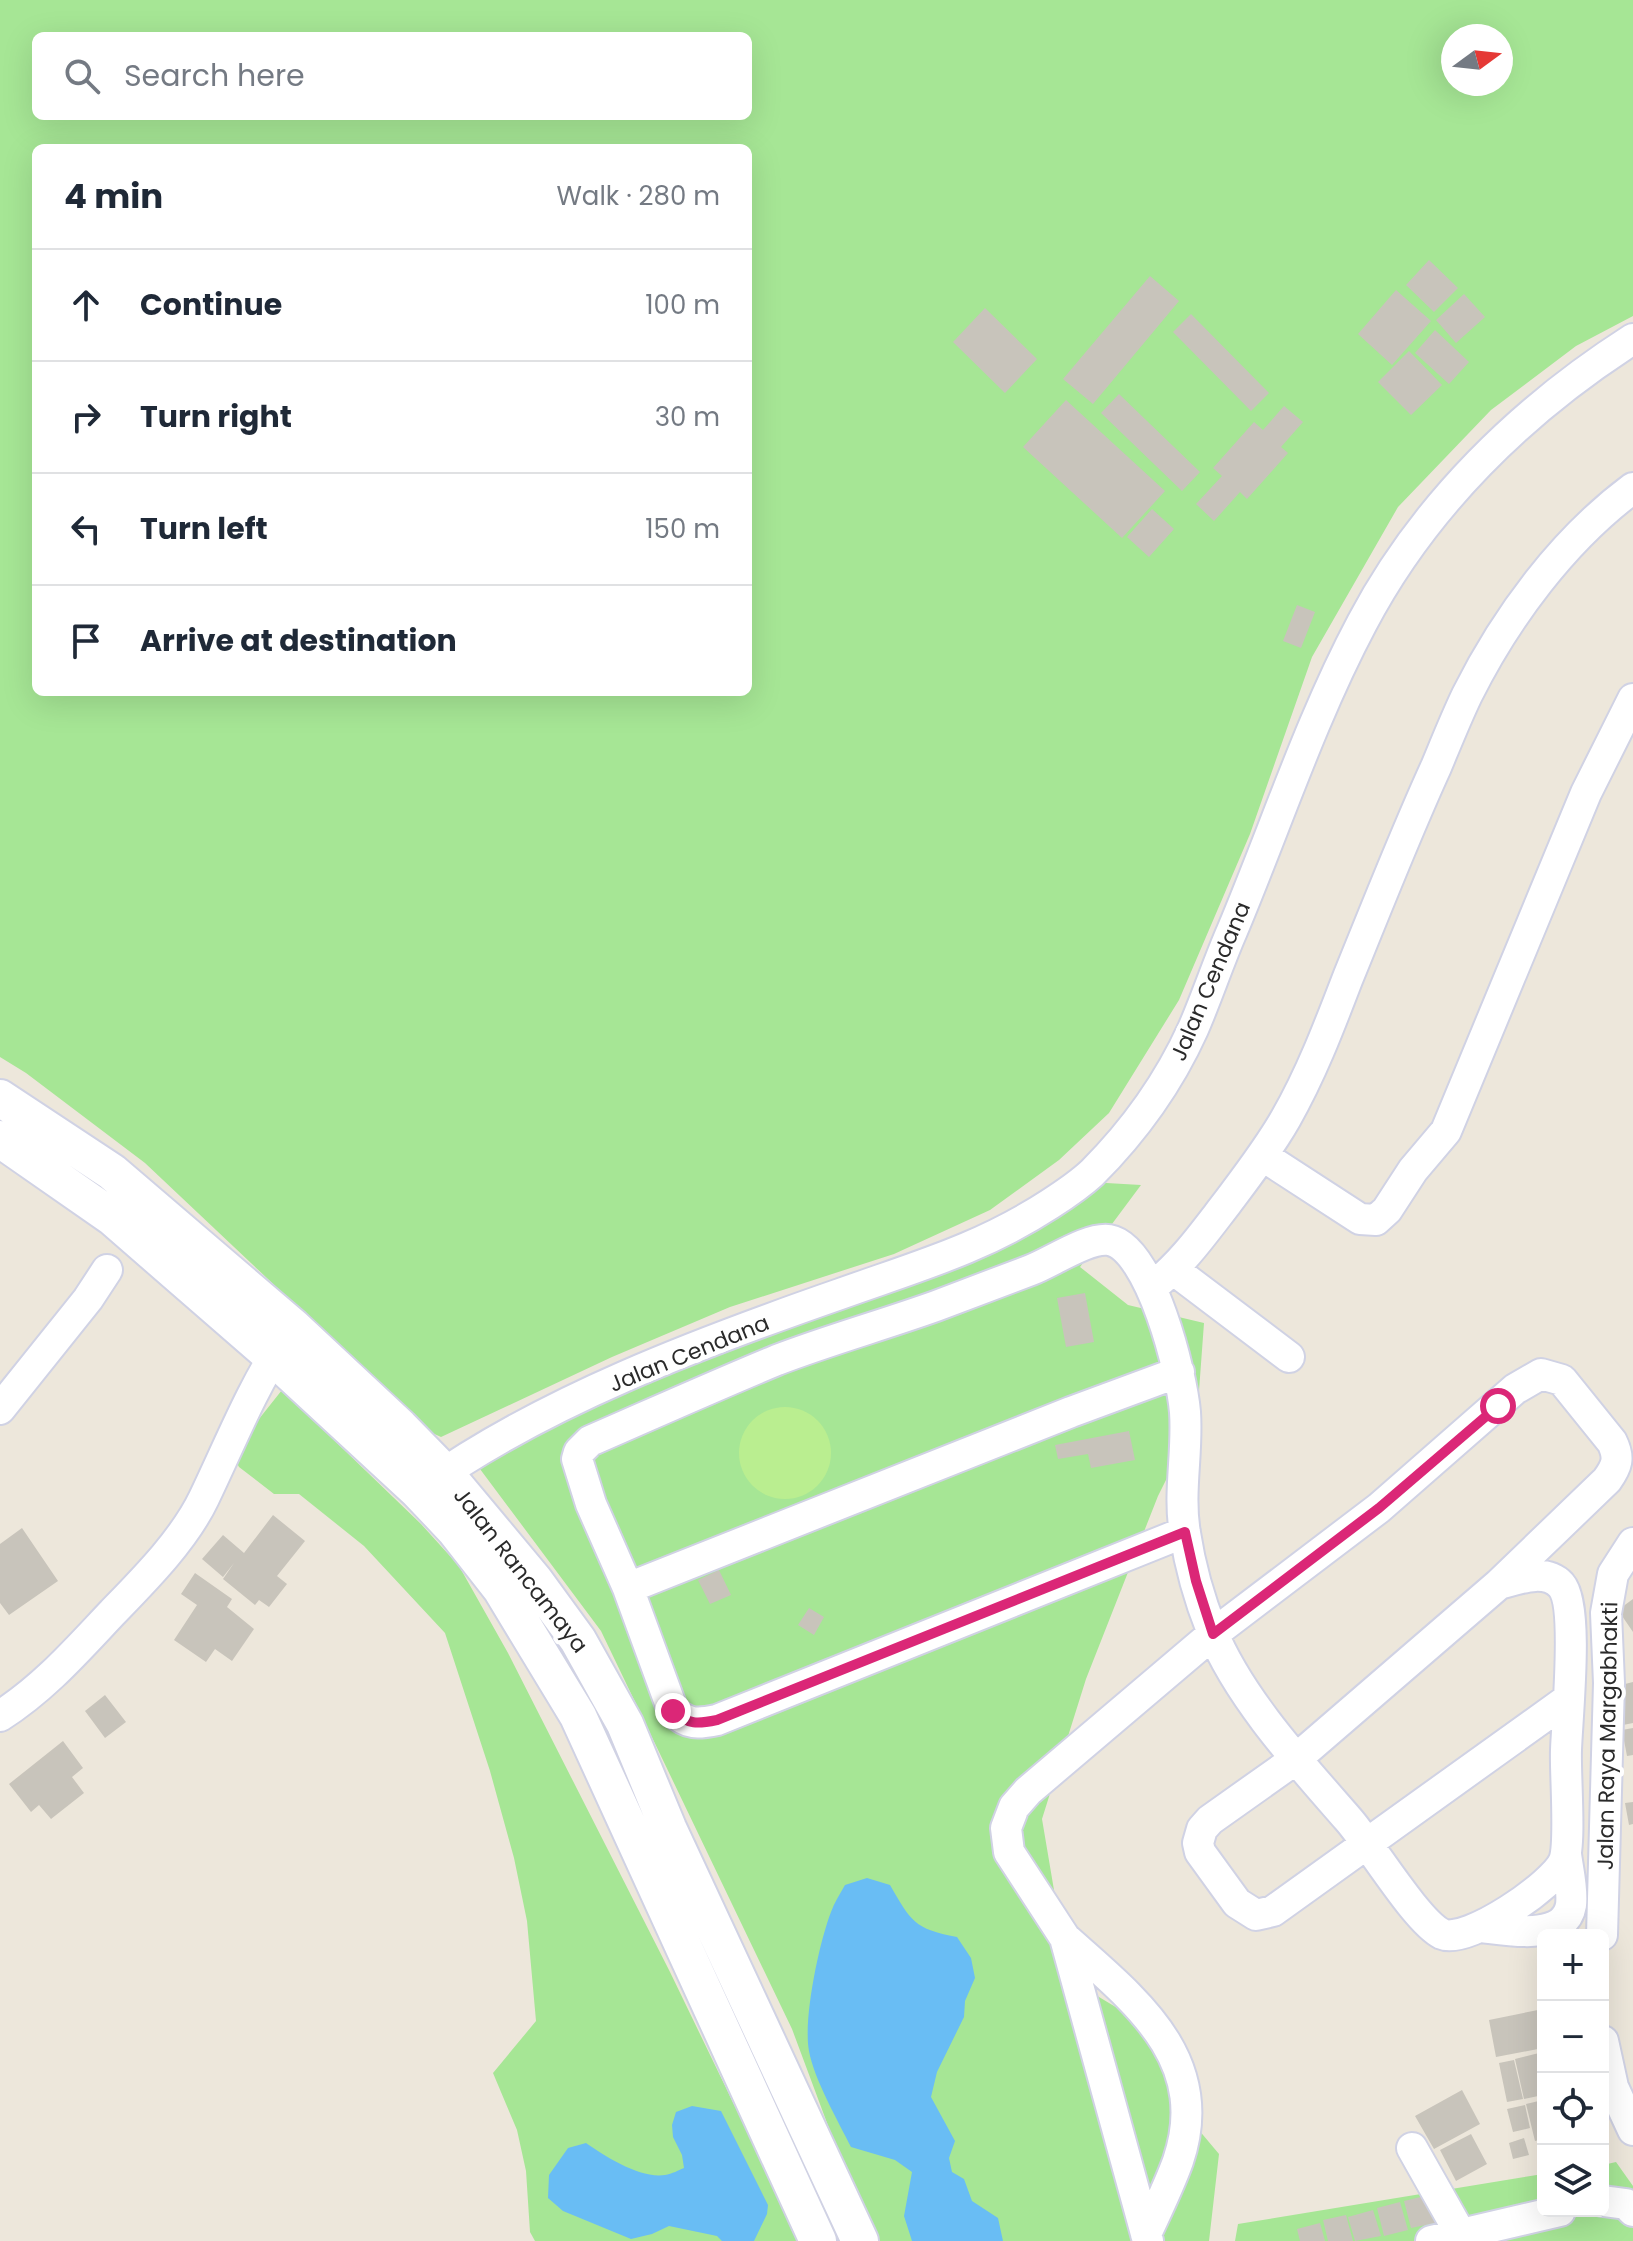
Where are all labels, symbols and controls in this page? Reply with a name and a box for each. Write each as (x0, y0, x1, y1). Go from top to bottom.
north arrow (1441, 24, 1513, 96)
search box (32, 32, 752, 120)
icon: search (60, 54, 104, 98)
text: Search here (124, 54, 305, 97)
text: 4 min (64, 172, 163, 220)
text: Walk · 280 m (556, 178, 720, 214)
icon: ahead (64, 283, 108, 327)
text: Continue (140, 283, 282, 326)
text: 100 m (645, 287, 720, 323)
icon: right (64, 395, 108, 439)
text: Turn right (140, 395, 292, 438)
text: 30 m (655, 399, 720, 435)
icon: left (64, 507, 108, 551)
text: Turn left (140, 507, 268, 550)
text: 150 m (645, 511, 720, 547)
icon: arrive (64, 619, 108, 663)
text: Arrive at destination (140, 619, 457, 662)
street label: Jalan Cendana (1163, 897, 1258, 1066)
street label: Jalan Cendana (604, 1307, 774, 1400)
route start (1480, 1388, 1516, 1424)
street label: Jalan Rancamaya (446, 1481, 595, 1659)
street label: Jalan Raya Margabhakti (1590, 1602, 1625, 1871)
route end (655, 1693, 691, 1729)
map controls (1537, 1929, 1609, 2217)
button: + (1537, 1929, 1609, 2001)
button: − (1537, 2001, 1609, 2073)
button: locate (1537, 2073, 1609, 2145)
button: layers (1537, 2145, 1609, 2217)

